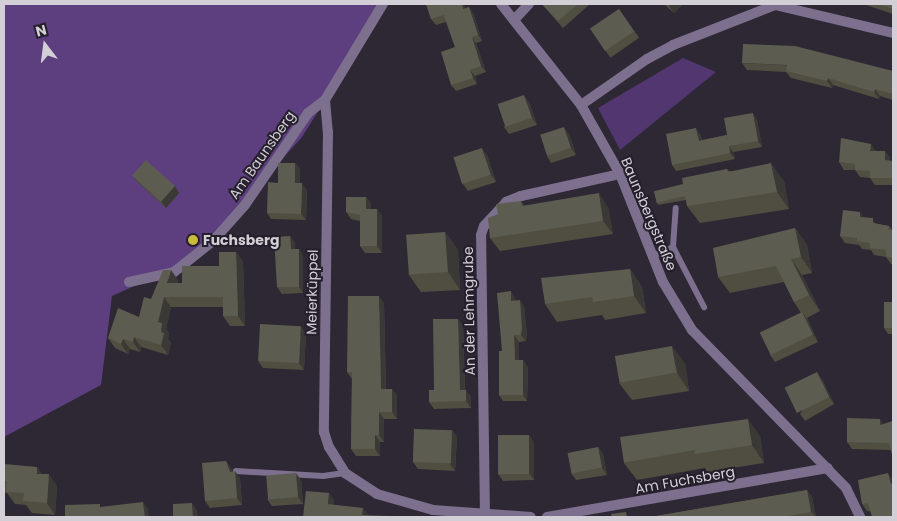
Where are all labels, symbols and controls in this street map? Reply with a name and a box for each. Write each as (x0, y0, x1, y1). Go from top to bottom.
text: N (33, 19, 49, 42)
north arrow (20, 20, 70, 70)
street label: Am Baunsberg (225, 108, 299, 202)
street label: Baunsbergstraße (618, 155, 680, 273)
place label: Fuchsberg (203, 232, 279, 248)
marker: Fuchsberg (187, 234, 199, 246)
street label: An der Lehmgrube (459, 246, 479, 376)
street label: Meierküppel (303, 249, 321, 335)
street label: Am Fuchsberg (634, 463, 736, 497)

